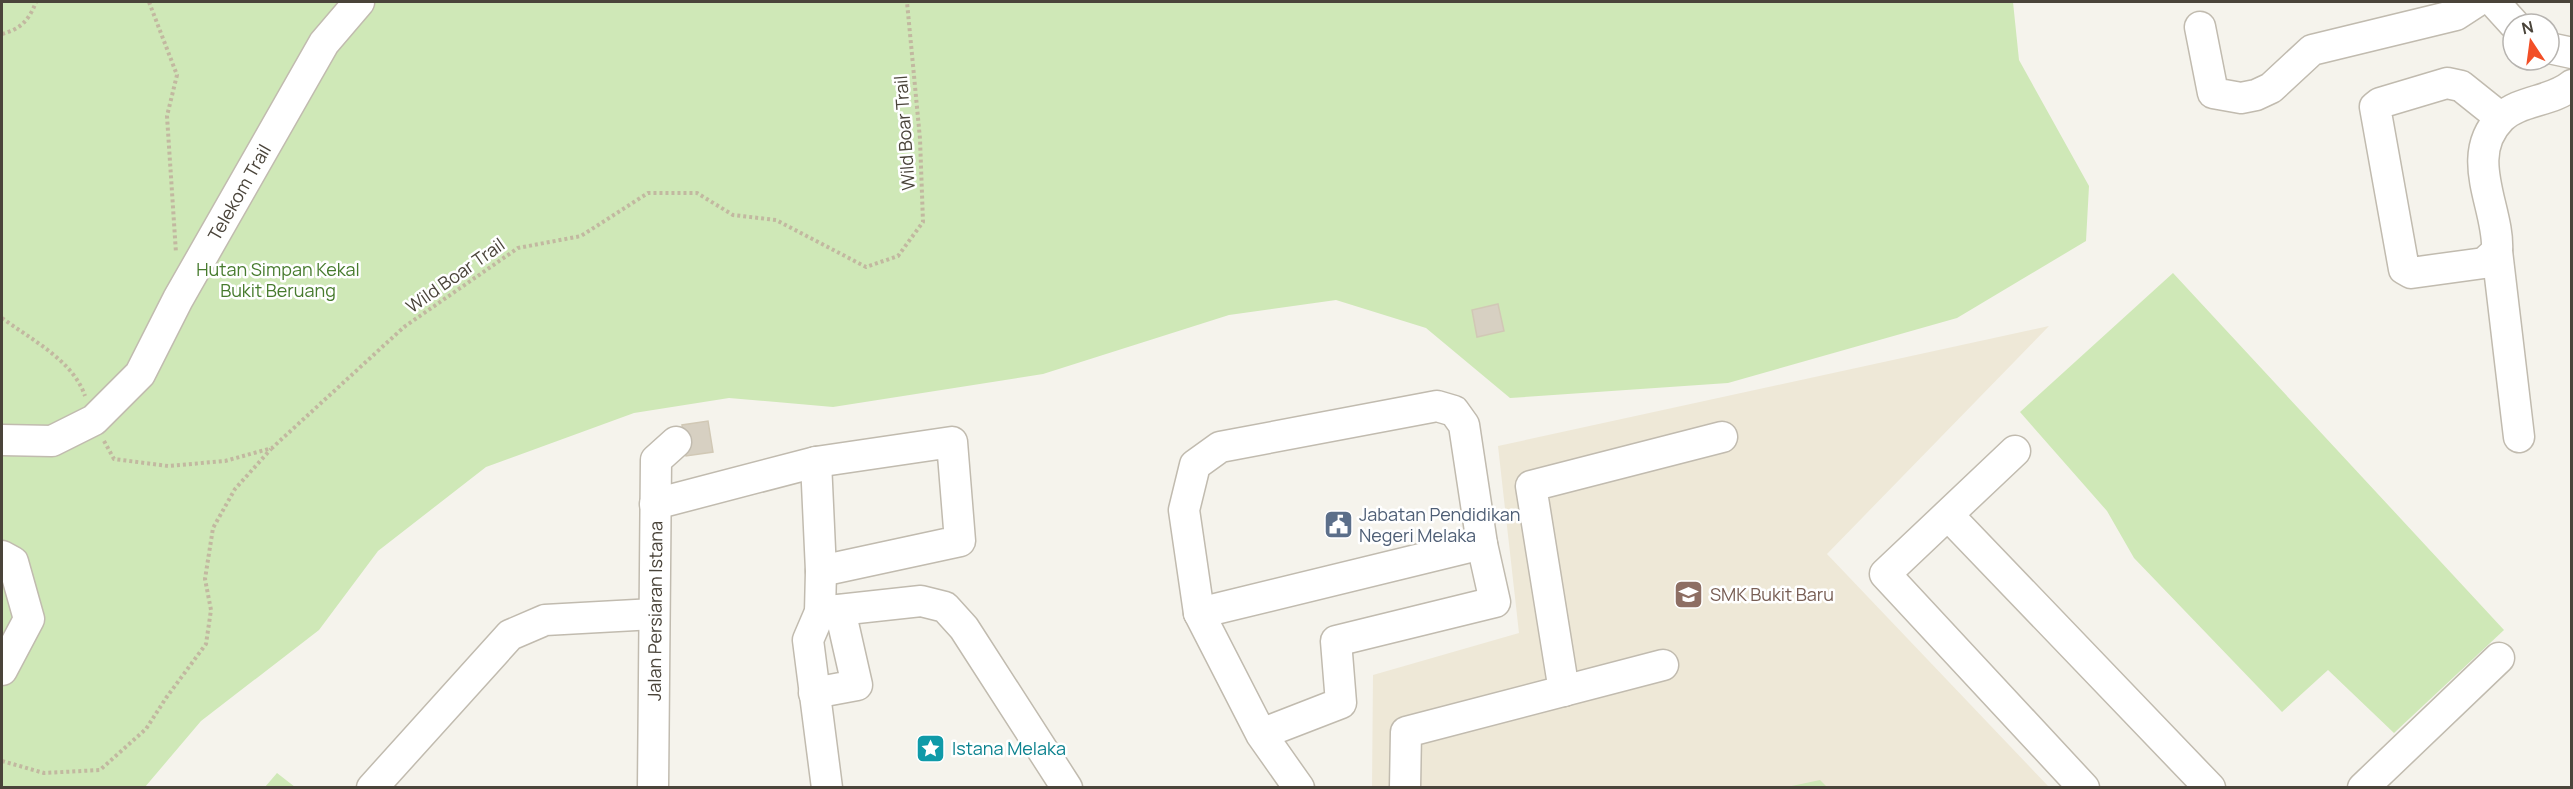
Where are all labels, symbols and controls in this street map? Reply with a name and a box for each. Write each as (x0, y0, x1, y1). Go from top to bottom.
north arrow (2501, 12, 2561, 72)
text: N (2520, 15, 2536, 39)
street label: Wild Boar Trail (888, 75, 920, 191)
street label: Telekom Trail (202, 140, 276, 245)
street label: Wild Boar Trail (401, 232, 509, 318)
park label: Hutan Simpan Kekal Bukit Beruang (196, 257, 360, 302)
place label: Jabatan Pendidikan Negeri Melaka (1359, 502, 1521, 547)
public building icon: Jabatan Pendidikan Negeri Melaka (1322, 508, 1354, 540)
street label: Jalan Persiaran Istana (642, 521, 667, 701)
school or university icon: SMK Bukit Baru (1673, 578, 1705, 610)
place label: SMK Bukit Baru (1710, 582, 1834, 606)
place icon: Istana Melaka (915, 732, 947, 764)
place label: Istana Melaka (952, 736, 1066, 760)

